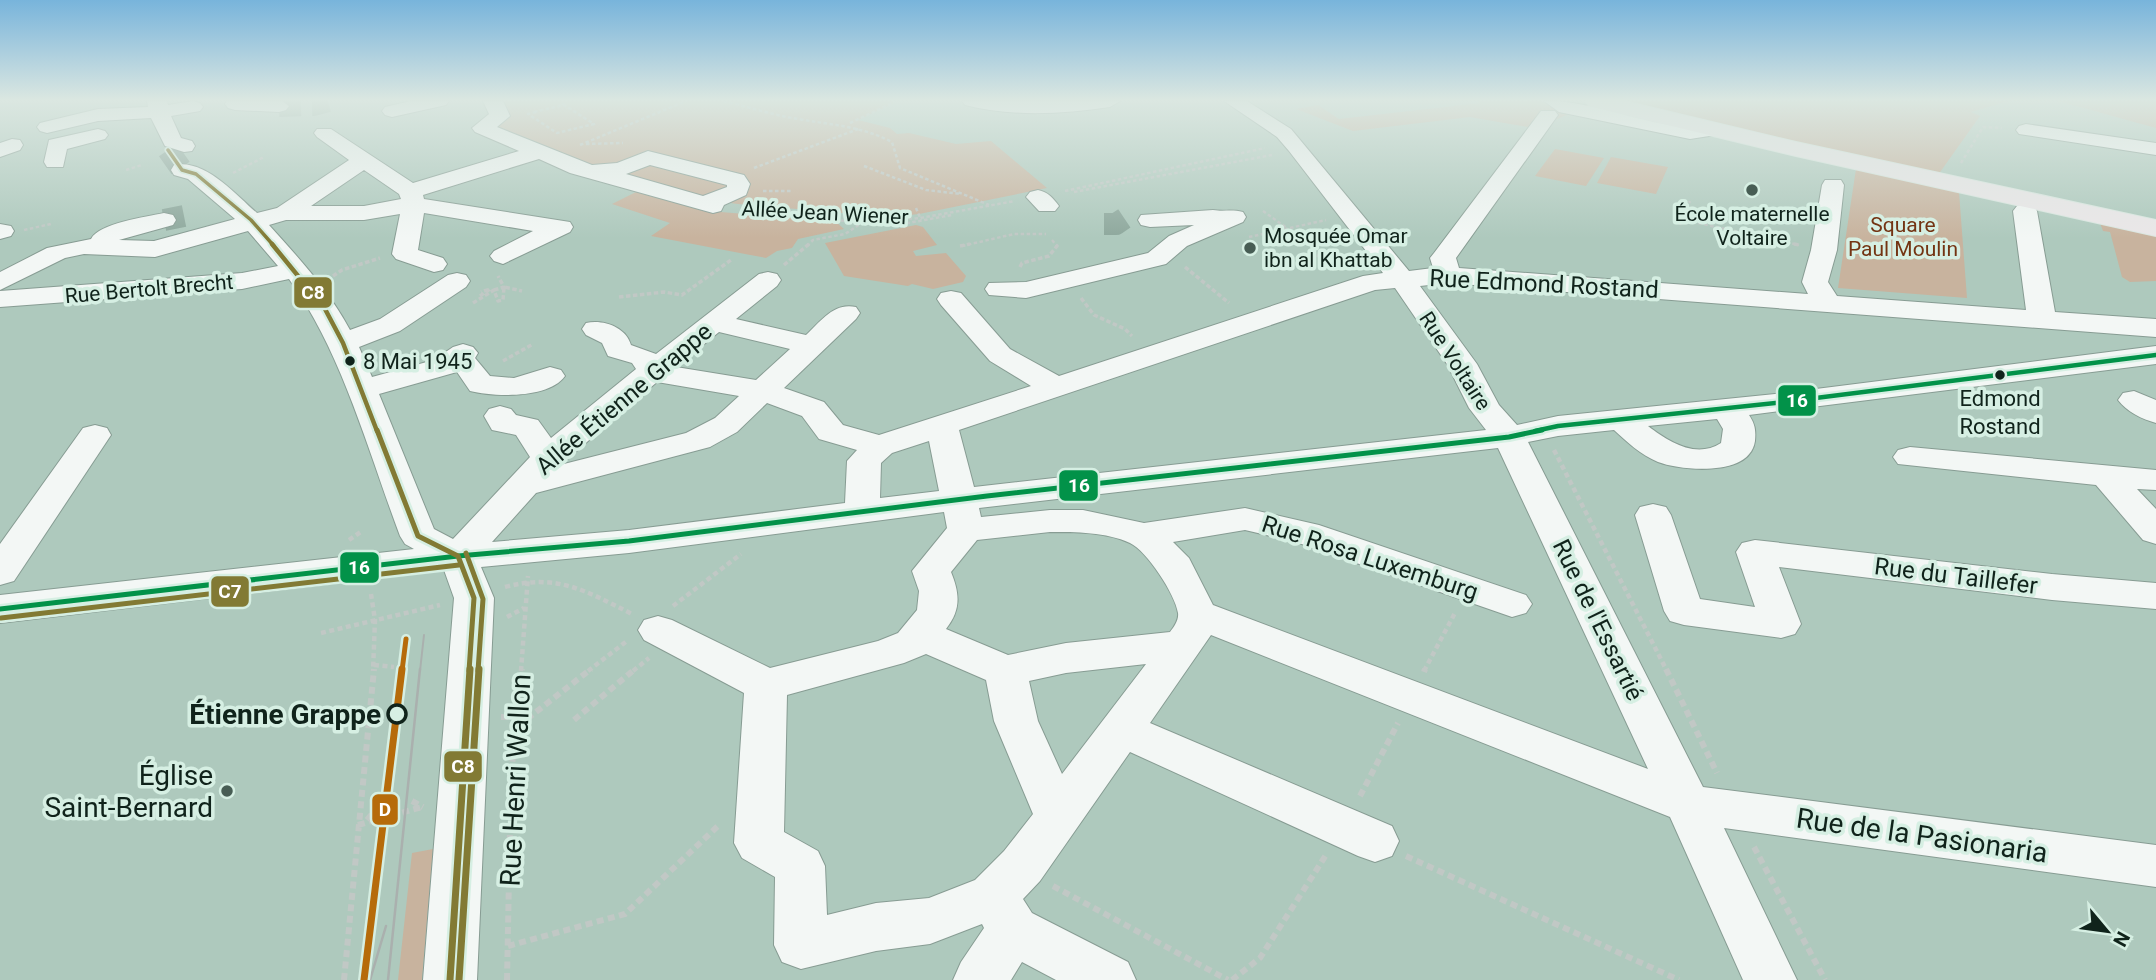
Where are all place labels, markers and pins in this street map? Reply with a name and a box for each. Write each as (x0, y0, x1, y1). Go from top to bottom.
marker: École maternelle Voltaire (1744, 182, 1760, 198)
place label: École maternelle Voltaire (1674, 202, 1830, 250)
place label: Mosquée Omar ibn al Khattab (1264, 224, 1408, 272)
marker: Mosquée Omar ibn al Khattab (1242, 240, 1258, 256)
place label: 8 Mai 1945 (363, 349, 472, 374)
marker: 8 Mai 1945 (343, 354, 357, 368)
marker: Edmond Rostand (1993, 368, 2007, 382)
place label: Edmond Rostand (1959, 386, 2041, 439)
place label: Étienne Grappe (189, 698, 381, 731)
marker: Étienne Grappe (387, 704, 407, 724)
place label: Église Saint-Bernard (44, 759, 213, 824)
marker: Église Saint-Bernard (219, 783, 235, 799)

